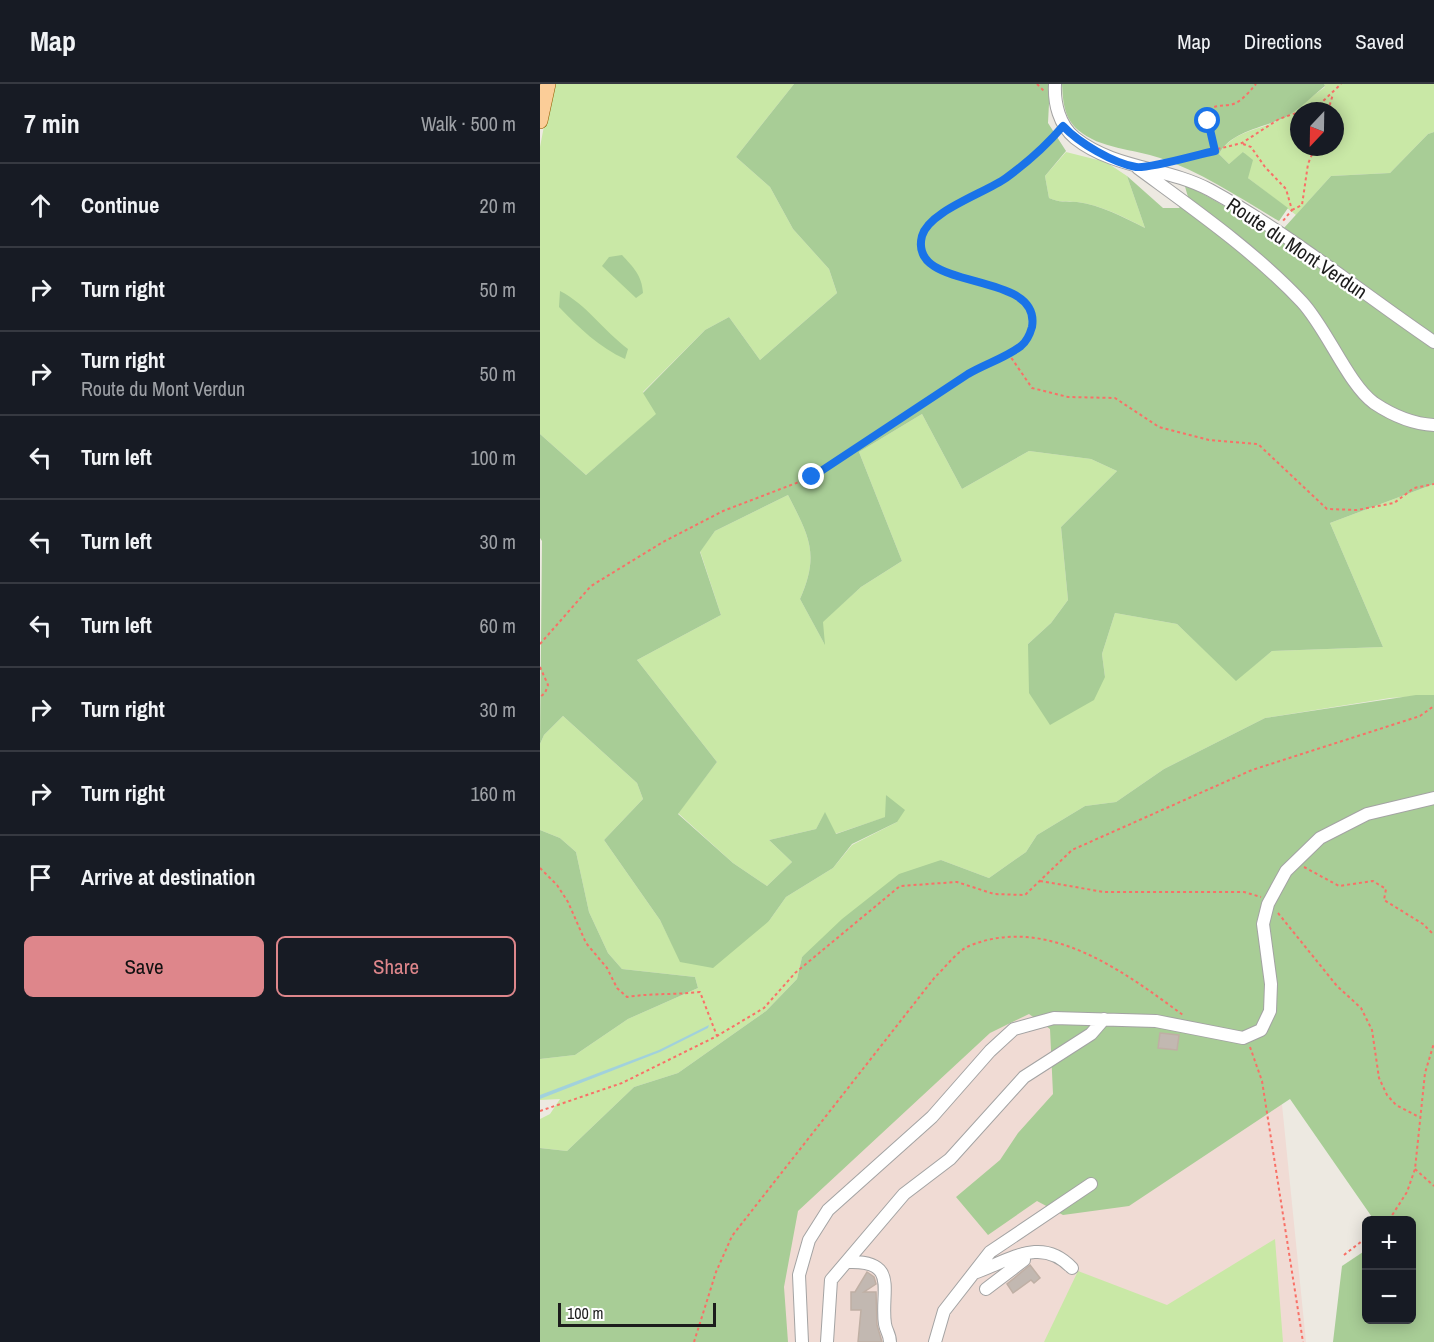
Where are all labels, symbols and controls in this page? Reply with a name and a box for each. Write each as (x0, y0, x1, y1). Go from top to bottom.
text: Map (30, 22, 76, 60)
text: Map (1177, 27, 1211, 56)
text: Directions (1244, 27, 1322, 56)
text: Saved (1355, 27, 1404, 56)
north arrow (1290, 102, 1344, 156)
text: 7 min (24, 106, 80, 141)
route start (1194, 107, 1220, 133)
text: Walk · 500 m (421, 110, 516, 137)
icon: ahead (24, 189, 57, 222)
text: Continue (81, 190, 159, 220)
street label: Route du Mont Verdun (1222, 191, 1373, 305)
text: 20 m (480, 192, 516, 219)
icon: right (24, 273, 57, 306)
text: Turn right (81, 274, 165, 304)
text: 50 m (480, 276, 516, 303)
text: Turn right (81, 345, 165, 375)
icon: right (24, 357, 57, 390)
text: 50 m (480, 360, 516, 387)
text: Route du Mont Verdun (81, 375, 245, 402)
icon: left (24, 441, 57, 474)
text: Turn left (81, 442, 152, 472)
text: 100 m (470, 444, 516, 471)
route end (798, 463, 824, 489)
icon: left (24, 525, 57, 558)
text: Turn left (81, 526, 152, 556)
text: 30 m (480, 528, 516, 555)
icon: left (24, 609, 57, 642)
text: Turn left (81, 610, 152, 640)
text: 60 m (480, 612, 516, 639)
icon: right (24, 693, 57, 726)
text: Turn right (81, 694, 165, 724)
text: 30 m (480, 696, 516, 723)
icon: right (24, 777, 57, 810)
text: Turn right (81, 778, 165, 808)
text: 160 m (470, 780, 516, 807)
icon: arrive (24, 861, 57, 894)
text: Arrive at destination (81, 862, 255, 892)
button: Save (24, 936, 264, 997)
button: Share (276, 936, 516, 997)
map controls (1362, 1216, 1416, 1324)
button: + (1362, 1216, 1416, 1270)
button: − (1362, 1270, 1416, 1324)
scale bar (558, 1300, 716, 1328)
text: 100 m (567, 1302, 603, 1324)

